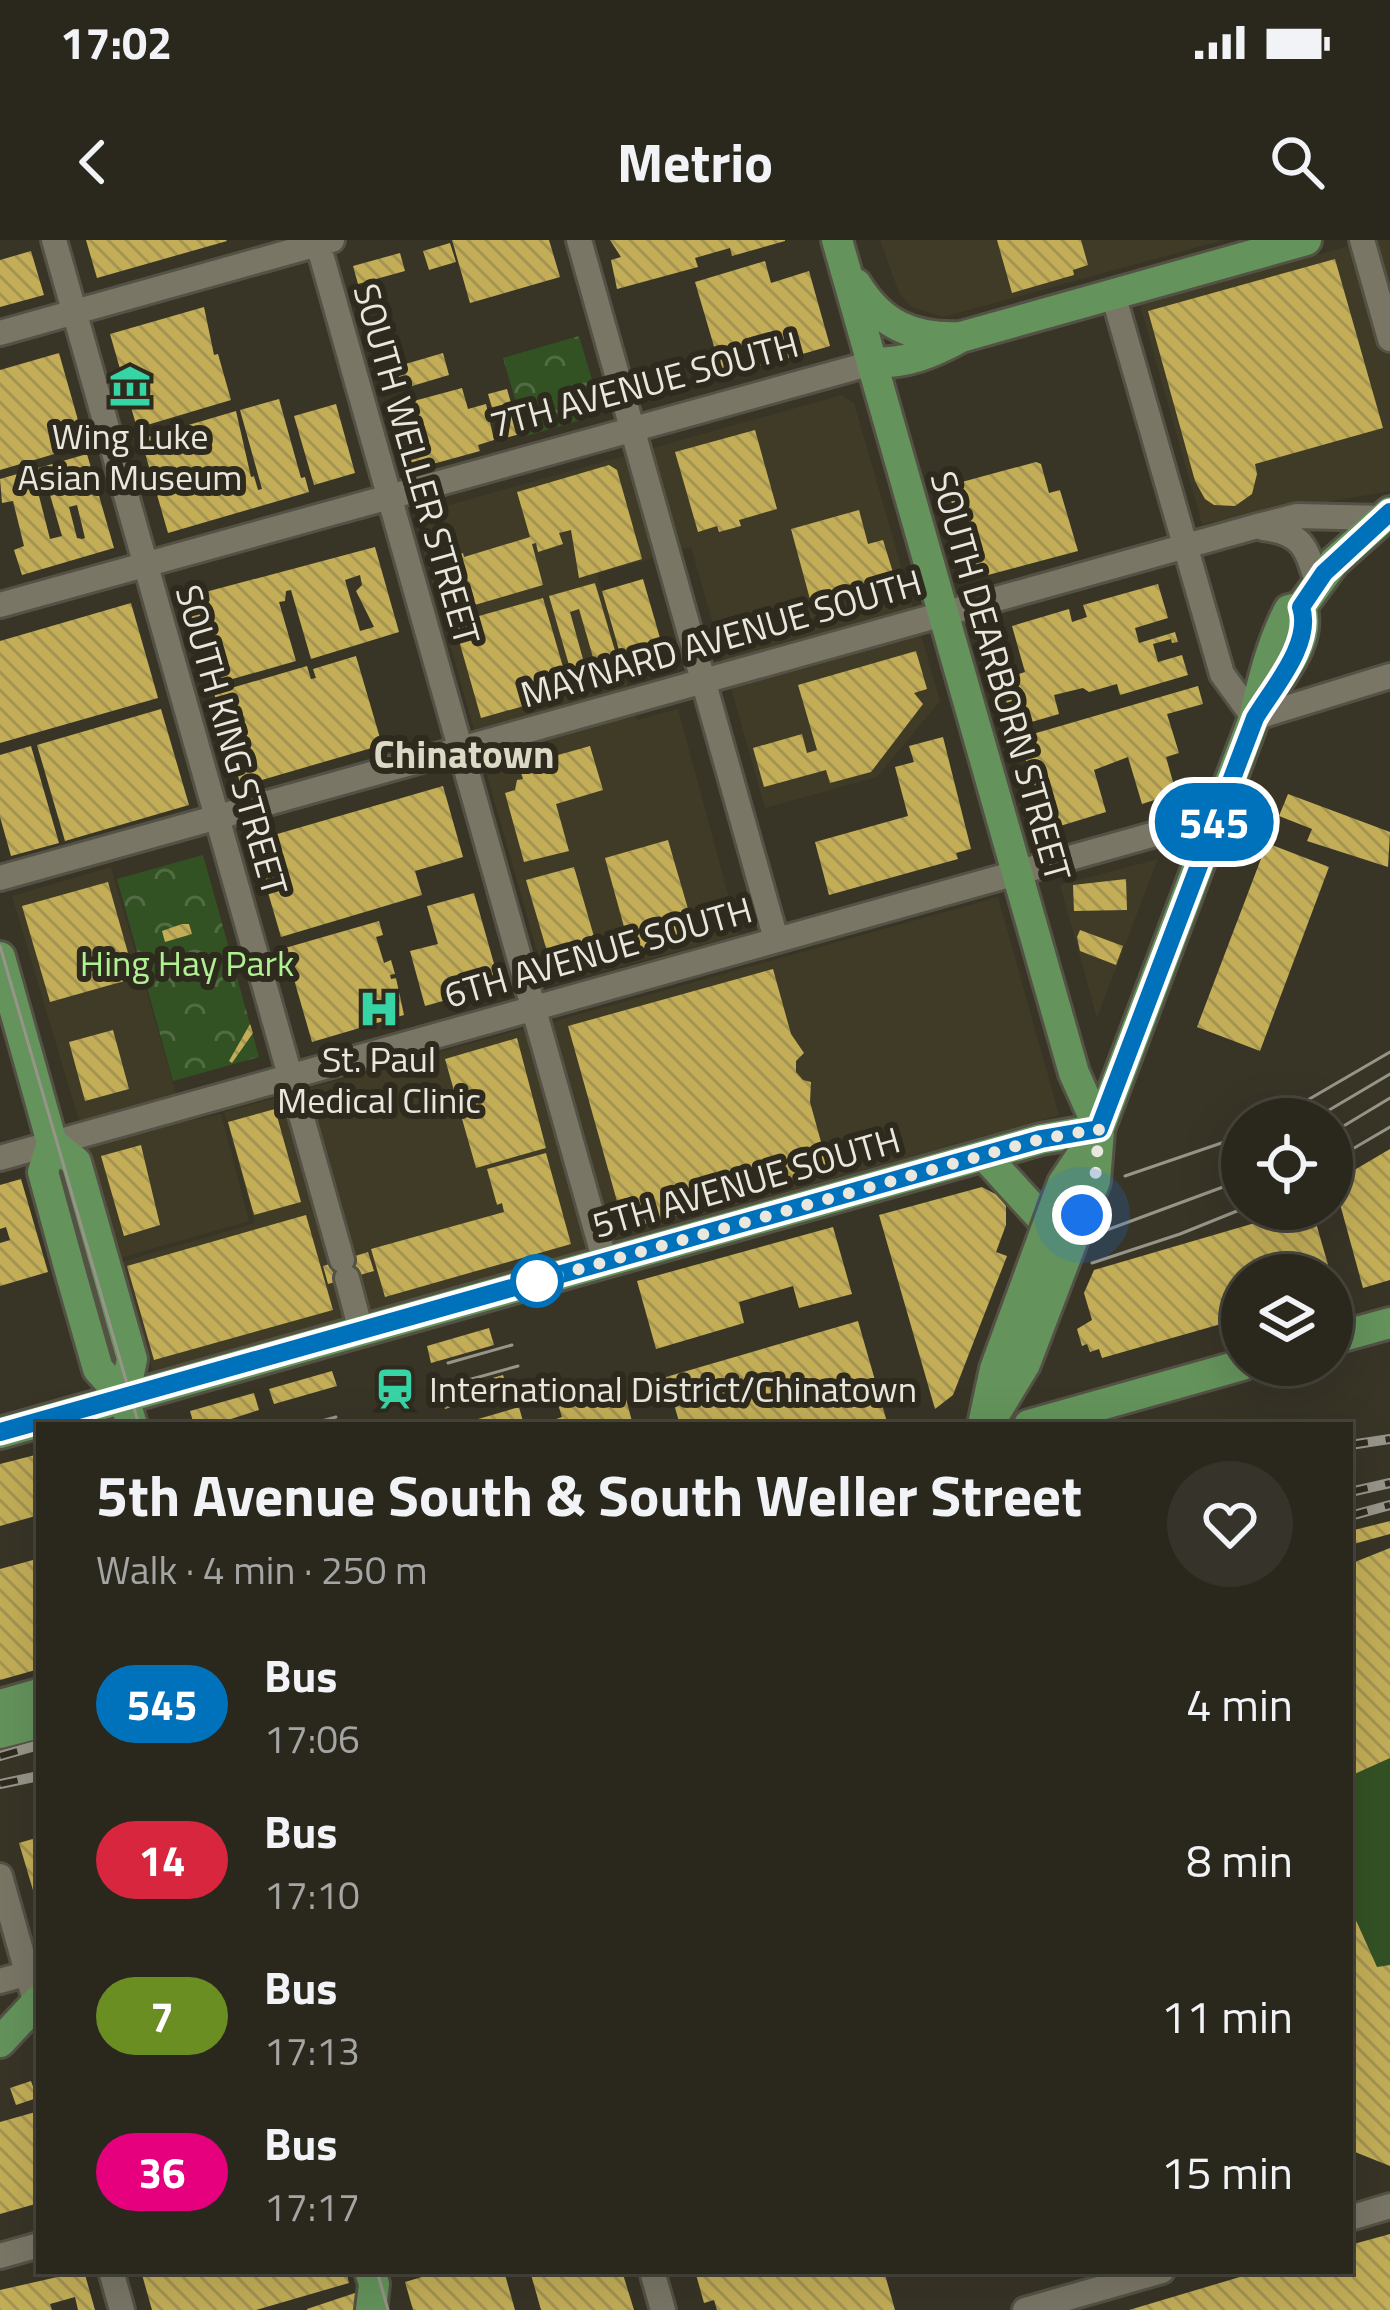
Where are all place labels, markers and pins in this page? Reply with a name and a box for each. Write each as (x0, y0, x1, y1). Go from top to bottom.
museum icon: Wing Luke Asian Museum (107, 363, 153, 409)
place label: Wing Luke Asian Museum (18, 408, 242, 504)
hospital icon: St. Paul Medical Clinic (356, 986, 402, 1032)
place label: St. Paul Medical Clinic (277, 1031, 481, 1127)
unlabelled marker (512, 1256, 562, 1306)
place label: International District/Chinatown (429, 1361, 917, 1416)
station icon: International District/Chinatown (372, 1366, 418, 1412)

